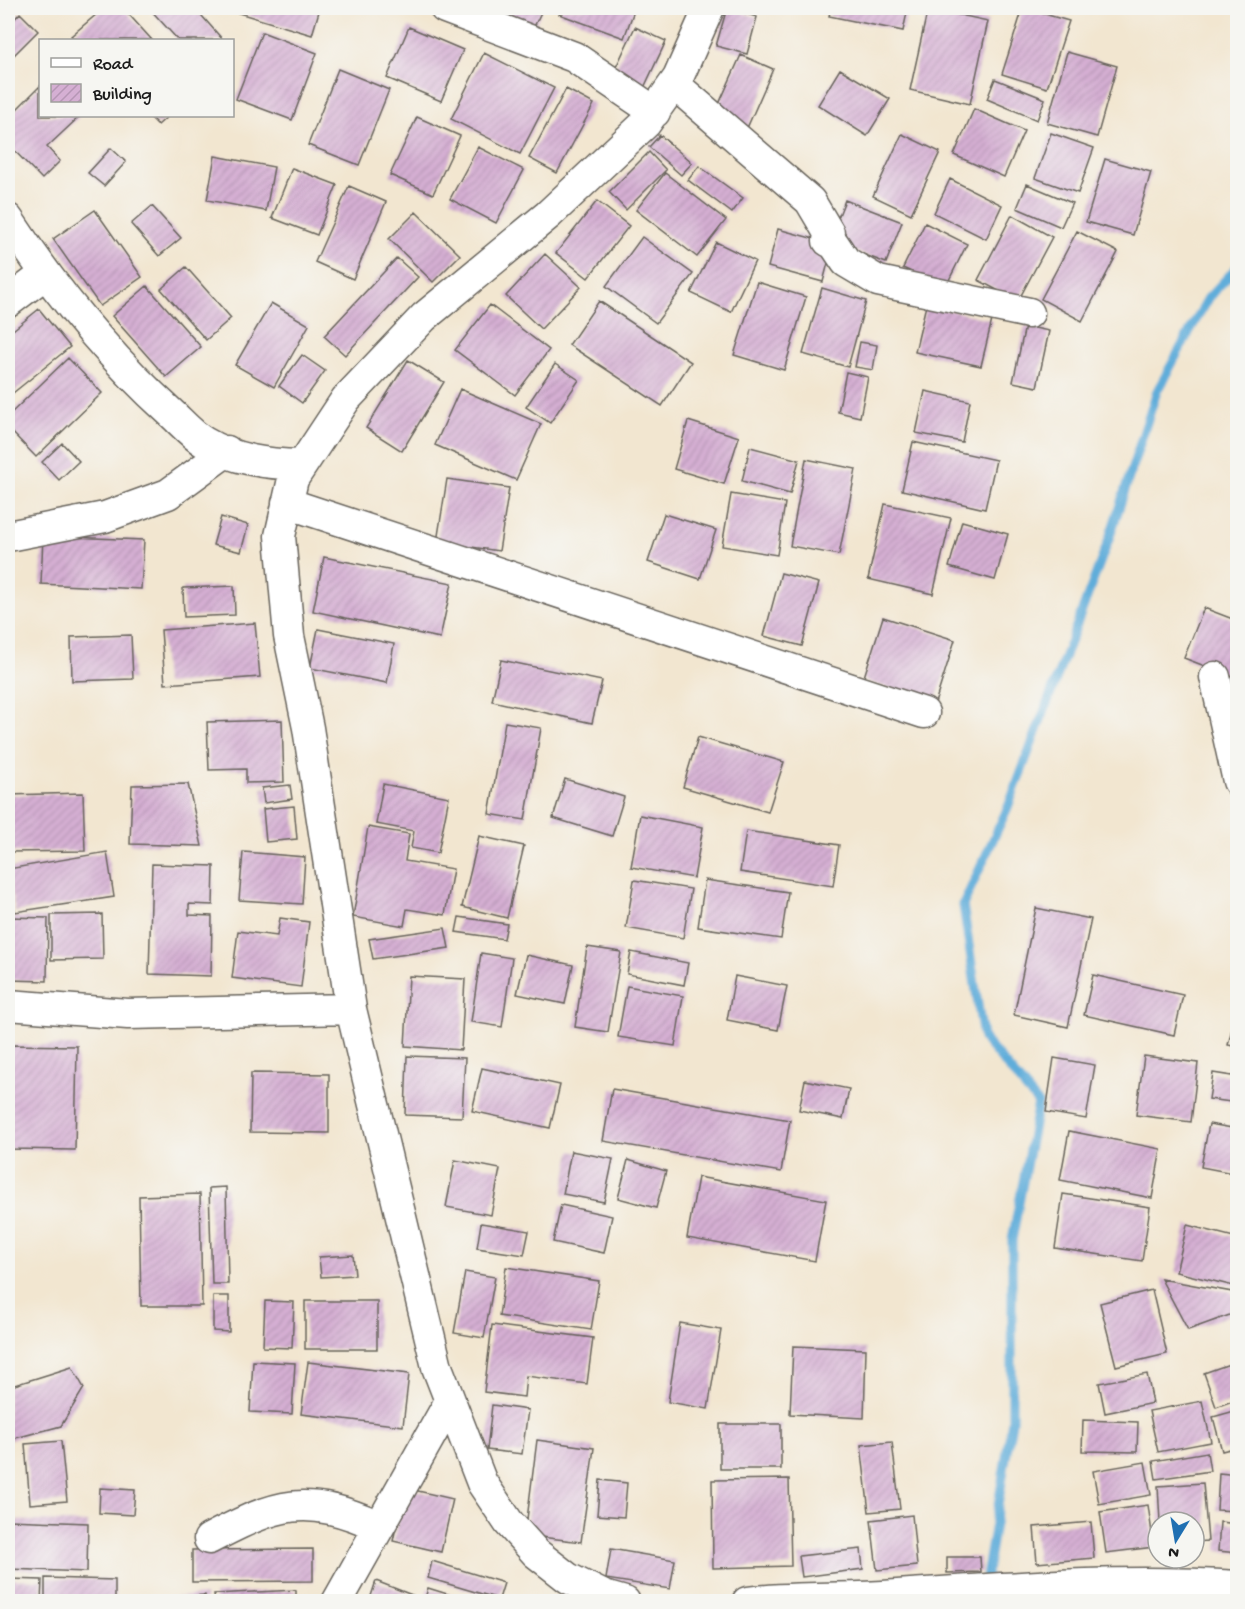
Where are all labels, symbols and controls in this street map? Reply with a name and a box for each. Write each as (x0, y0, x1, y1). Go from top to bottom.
legend (39, 39, 234, 117)
text: Road (93, 55, 134, 76)
text: Building (92, 85, 152, 106)
north arrow (1146, 1510, 1206, 1570)
text: N (1166, 1541, 1181, 1562)

